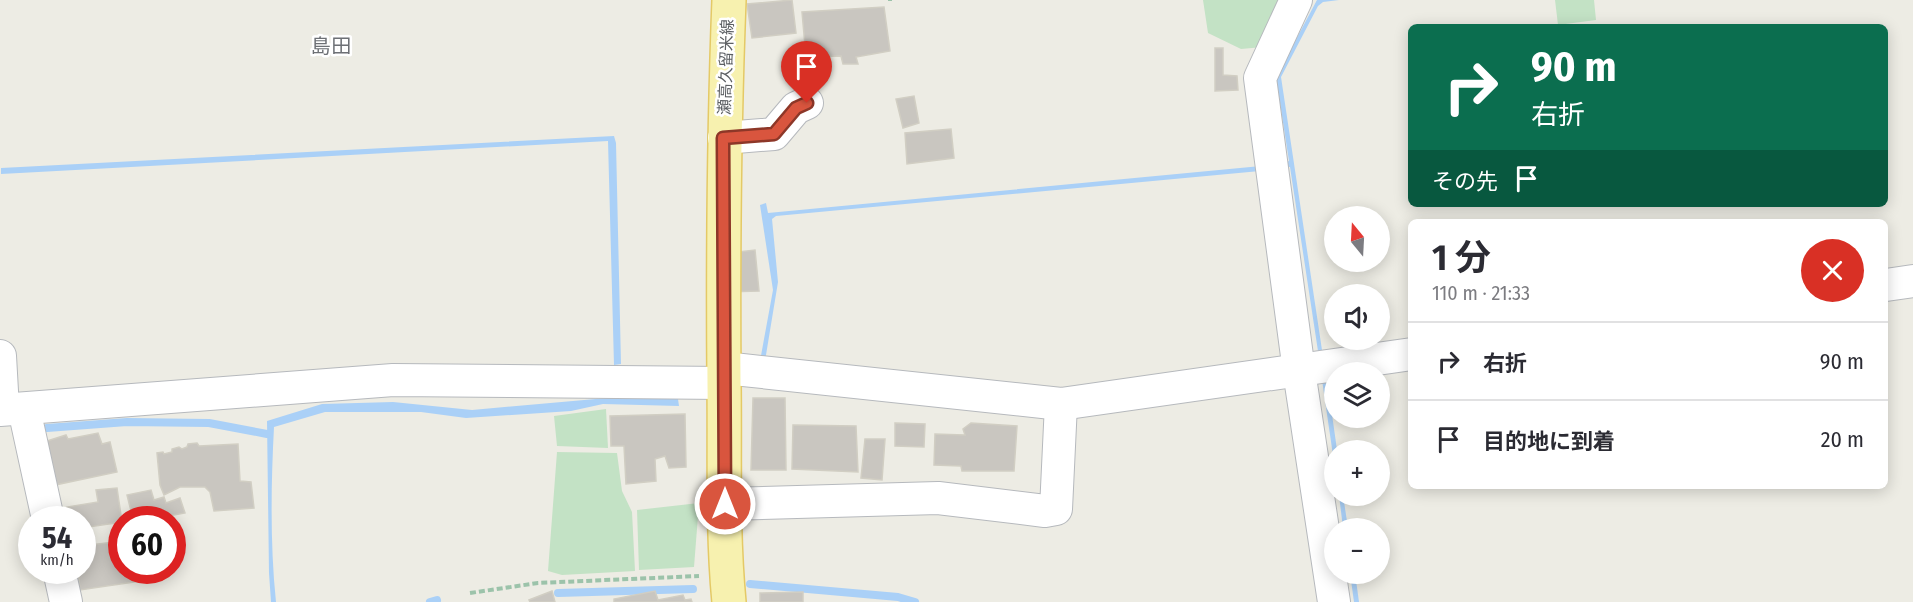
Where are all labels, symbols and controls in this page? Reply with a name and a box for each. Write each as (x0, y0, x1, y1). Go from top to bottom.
street label: 瀬高久留米線 (715, 19, 737, 115)
district label: 島田 (311, 34, 351, 58)
pin (781, 41, 832, 103)
text: 90 m (1531, 42, 1616, 92)
icon: right (1432, 48, 1510, 126)
icon: arrive (790, 50, 823, 83)
text: 右折 (1531, 99, 1585, 131)
icon: arrive (1510, 162, 1543, 195)
text: その先 (1432, 168, 1498, 195)
north arrow (1324, 206, 1390, 272)
map controls (1324, 206, 1390, 584)
text: 1 分 (1432, 236, 1491, 280)
button: close (1801, 239, 1864, 302)
text: 110 m · 21:33 (1432, 281, 1530, 305)
button: sound (1324, 284, 1390, 350)
icon: right (1432, 345, 1465, 378)
text: 90 m (1820, 348, 1864, 375)
text: 右折 (1483, 350, 1527, 377)
button: layers (1324, 362, 1390, 428)
icon: arrive (1432, 423, 1465, 456)
text: 20 m (1821, 426, 1864, 453)
text: 目的地に到着 (1483, 428, 1615, 455)
button: + (1324, 440, 1390, 506)
position arrow (693, 472, 757, 536)
speed limit sign: 60 (108, 506, 186, 584)
button: − (1324, 518, 1390, 584)
text: 54 (42, 520, 72, 556)
text: km/h (40, 551, 74, 569)

